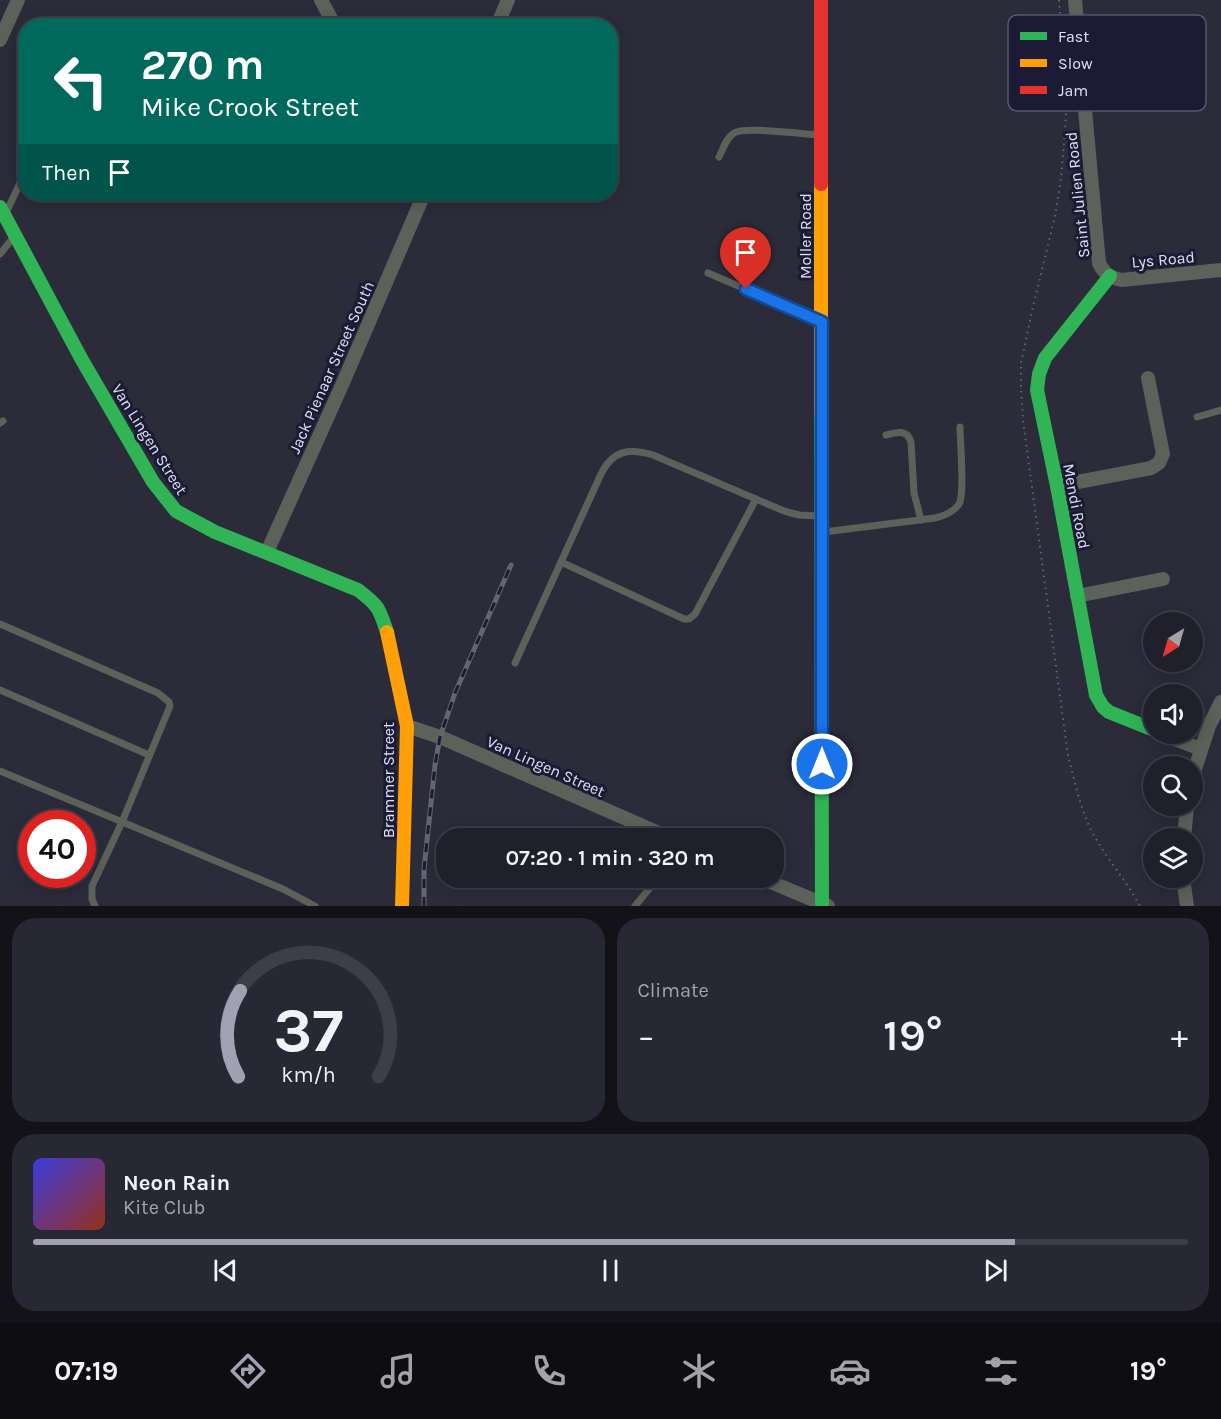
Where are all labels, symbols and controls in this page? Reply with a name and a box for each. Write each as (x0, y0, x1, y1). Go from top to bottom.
legend (1008, 15, 1206, 111)
text: Fast (1058, 27, 1089, 46)
text: 270 m (141, 40, 264, 90)
icon: left (42, 42, 120, 120)
text: Slow (1058, 54, 1093, 73)
text: Jam (1058, 81, 1088, 100)
text: Mike Crook Street (141, 91, 359, 123)
street label: Saint Julien Road (1061, 131, 1094, 259)
icon: arrive (103, 156, 136, 189)
text: Then (42, 160, 91, 186)
street label: Moller Road (796, 193, 815, 279)
pin (720, 227, 771, 289)
icon: arrive (729, 236, 762, 269)
street label: Lys Road (1131, 247, 1196, 272)
street label: Jack Pienaar Street South (285, 278, 378, 456)
street label: Van Lingen Street (108, 380, 191, 498)
street label: Mendi Road (1059, 462, 1094, 550)
north arrow (1143, 612, 1203, 672)
map controls (1143, 612, 1203, 888)
button: sound (1143, 684, 1203, 744)
street label: Brammer Street (379, 722, 398, 838)
street label: Van Lingen Street (484, 732, 608, 801)
position arrow (790, 732, 854, 796)
button: search (1143, 756, 1203, 816)
speed limit sign: 40 (18, 810, 96, 888)
button: layers (1143, 828, 1203, 888)
text: 07:20 · 1 min · 320 m (505, 845, 715, 871)
text: Climate (638, 979, 709, 1002)
text: 37 (273, 994, 343, 1067)
text: 19° (883, 1009, 943, 1061)
text: − (638, 1017, 655, 1055)
text: + (1171, 1017, 1188, 1055)
text: km/h (281, 1062, 335, 1087)
text: Neon Rain (123, 1170, 230, 1196)
text: Kite Club (123, 1196, 205, 1219)
icon: previous (209, 1254, 242, 1287)
icon: pause (594, 1254, 627, 1287)
icon: next (979, 1254, 1012, 1287)
icon: directions (227, 1350, 269, 1392)
icon: music (377, 1350, 419, 1392)
icon: phone (528, 1350, 570, 1392)
icon: climate (678, 1350, 720, 1392)
icon: car (829, 1350, 871, 1392)
icon: filters (980, 1350, 1022, 1392)
text: 07:19 (54, 1355, 118, 1387)
text: 19° (1130, 1355, 1167, 1387)

